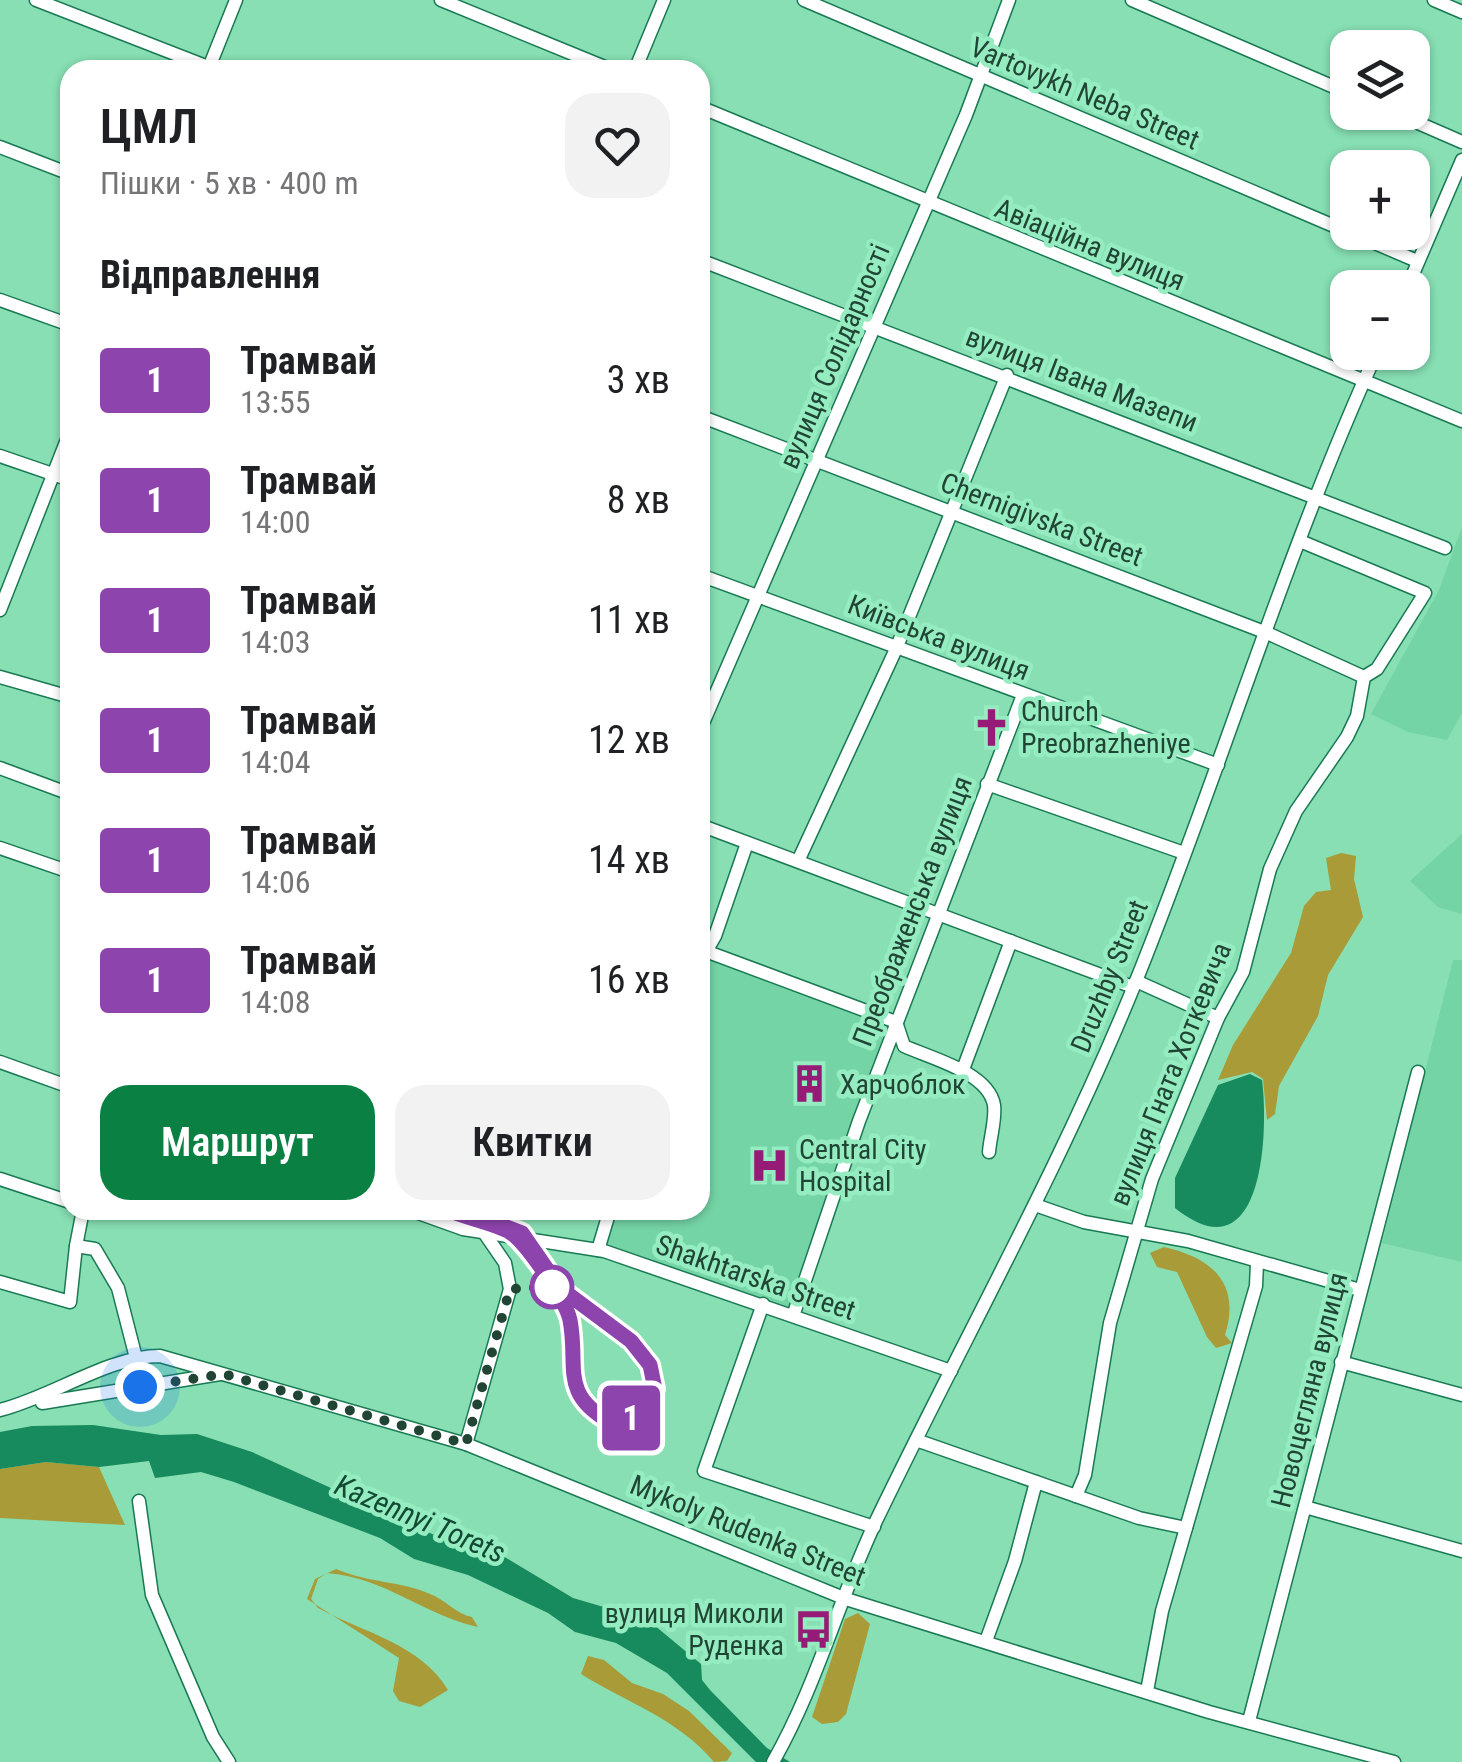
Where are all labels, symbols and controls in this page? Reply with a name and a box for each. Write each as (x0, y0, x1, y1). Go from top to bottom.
street label: Vartovykh Neba Street (965, 30, 1204, 157)
map controls (1330, 30, 1430, 370)
button: layers (1330, 30, 1430, 130)
button: heart (565, 93, 670, 198)
text: ЦМЛ (100, 98, 198, 155)
button: + (1330, 150, 1430, 250)
text: Пішки · 5 хв · 400 m (100, 164, 359, 202)
street label: Авіаційна вулиця (990, 191, 1189, 298)
street label: вулиця Солідарності (772, 239, 897, 473)
text: Відправлення (100, 253, 321, 297)
button: − (1330, 270, 1430, 370)
street label: вулиця Івана Мазепи (961, 320, 1202, 439)
text: Трамвай (240, 339, 377, 383)
text: 3 хв (607, 358, 670, 402)
text: 1 (146, 360, 164, 401)
text: 13:55 (240, 383, 311, 421)
text: Трамвай (240, 459, 377, 503)
street label: Chernigivska Street (936, 466, 1148, 573)
text: 8 хв (607, 478, 670, 522)
text: 1 (146, 480, 164, 521)
text: 14:00 (240, 503, 311, 541)
text: Трамвай (240, 579, 377, 623)
street label: Київська вулиця (843, 588, 1034, 687)
text: 11 хв (588, 598, 670, 642)
text: 1 (146, 600, 164, 641)
text: 14:03 (240, 623, 311, 661)
place label: Church Preobrazheniye (1021, 695, 1191, 760)
text: Трамвай (240, 699, 377, 743)
church icon: Church Preobrazheniye (970, 706, 1012, 748)
text: 12 хв (588, 718, 670, 762)
text: 1 (146, 720, 164, 761)
text: 14:04 (240, 743, 311, 781)
street label: Преображенська вулиця (846, 772, 979, 1051)
text: Трамвай (240, 819, 377, 863)
text: 14 хв (588, 838, 670, 882)
text: 1 (146, 840, 164, 881)
text: 14:06 (240, 863, 311, 901)
street label: Druzhby Street (1064, 895, 1155, 1057)
street label: вулиця Гната Хоткевича (1103, 938, 1238, 1210)
text: Трамвай (240, 939, 377, 983)
text: 16 хв (588, 958, 670, 1002)
text: 1 (146, 960, 164, 1001)
text: 14:08 (240, 983, 311, 1021)
building icon: Харчоблок (789, 1063, 831, 1105)
place label: Харчоблок (840, 1068, 966, 1101)
button: Маршрут (100, 1085, 375, 1200)
button: Квитки (395, 1085, 670, 1200)
place label: Central City Hospital (799, 1133, 927, 1198)
hospital icon: Central City Hospital (748, 1144, 790, 1186)
street label: Shakhtarska Street (652, 1228, 860, 1327)
unlabelled marker (531, 1266, 573, 1308)
street label: Новоцегляна вулиця (1264, 1269, 1355, 1511)
your location (115, 1362, 165, 1412)
line badge: 1 (598, 1386, 664, 1450)
text: 1 (622, 1398, 640, 1439)
water label: Kazennyi Torets (330, 1467, 511, 1570)
street label: Mykoly Rudenka Street (625, 1468, 870, 1593)
place label: вулиця Миколи Руденка (605, 1597, 784, 1662)
bus stop icon: вулиця Миколи Руденка (793, 1608, 835, 1650)

